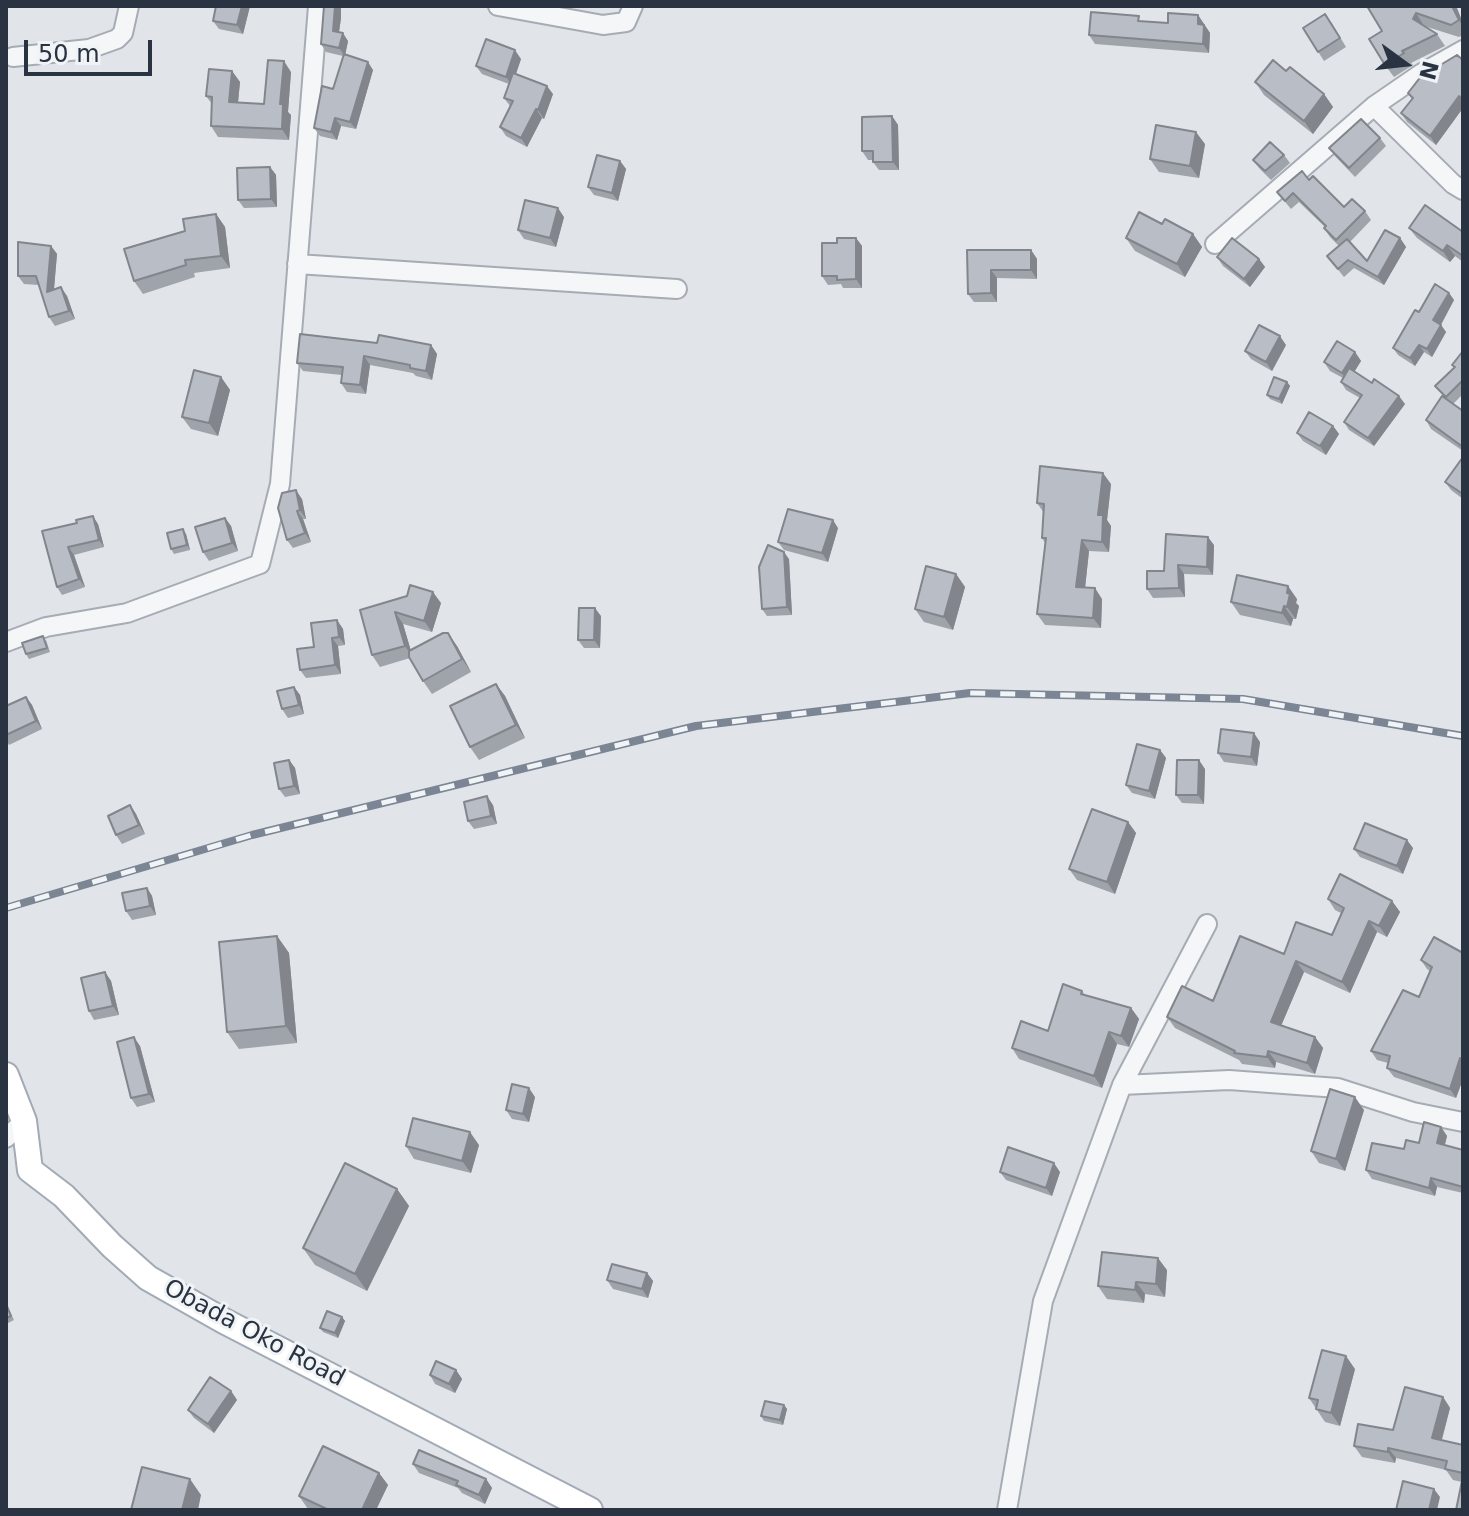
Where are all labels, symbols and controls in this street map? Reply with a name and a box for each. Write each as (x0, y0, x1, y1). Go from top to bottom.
scale bar (28, 24, 156, 74)
north arrow (1365, 24, 1445, 104)
text: 50 m (38, 40, 100, 68)
text: N (1414, 58, 1443, 82)
street label: Obada Oko Road (159, 1274, 349, 1394)

